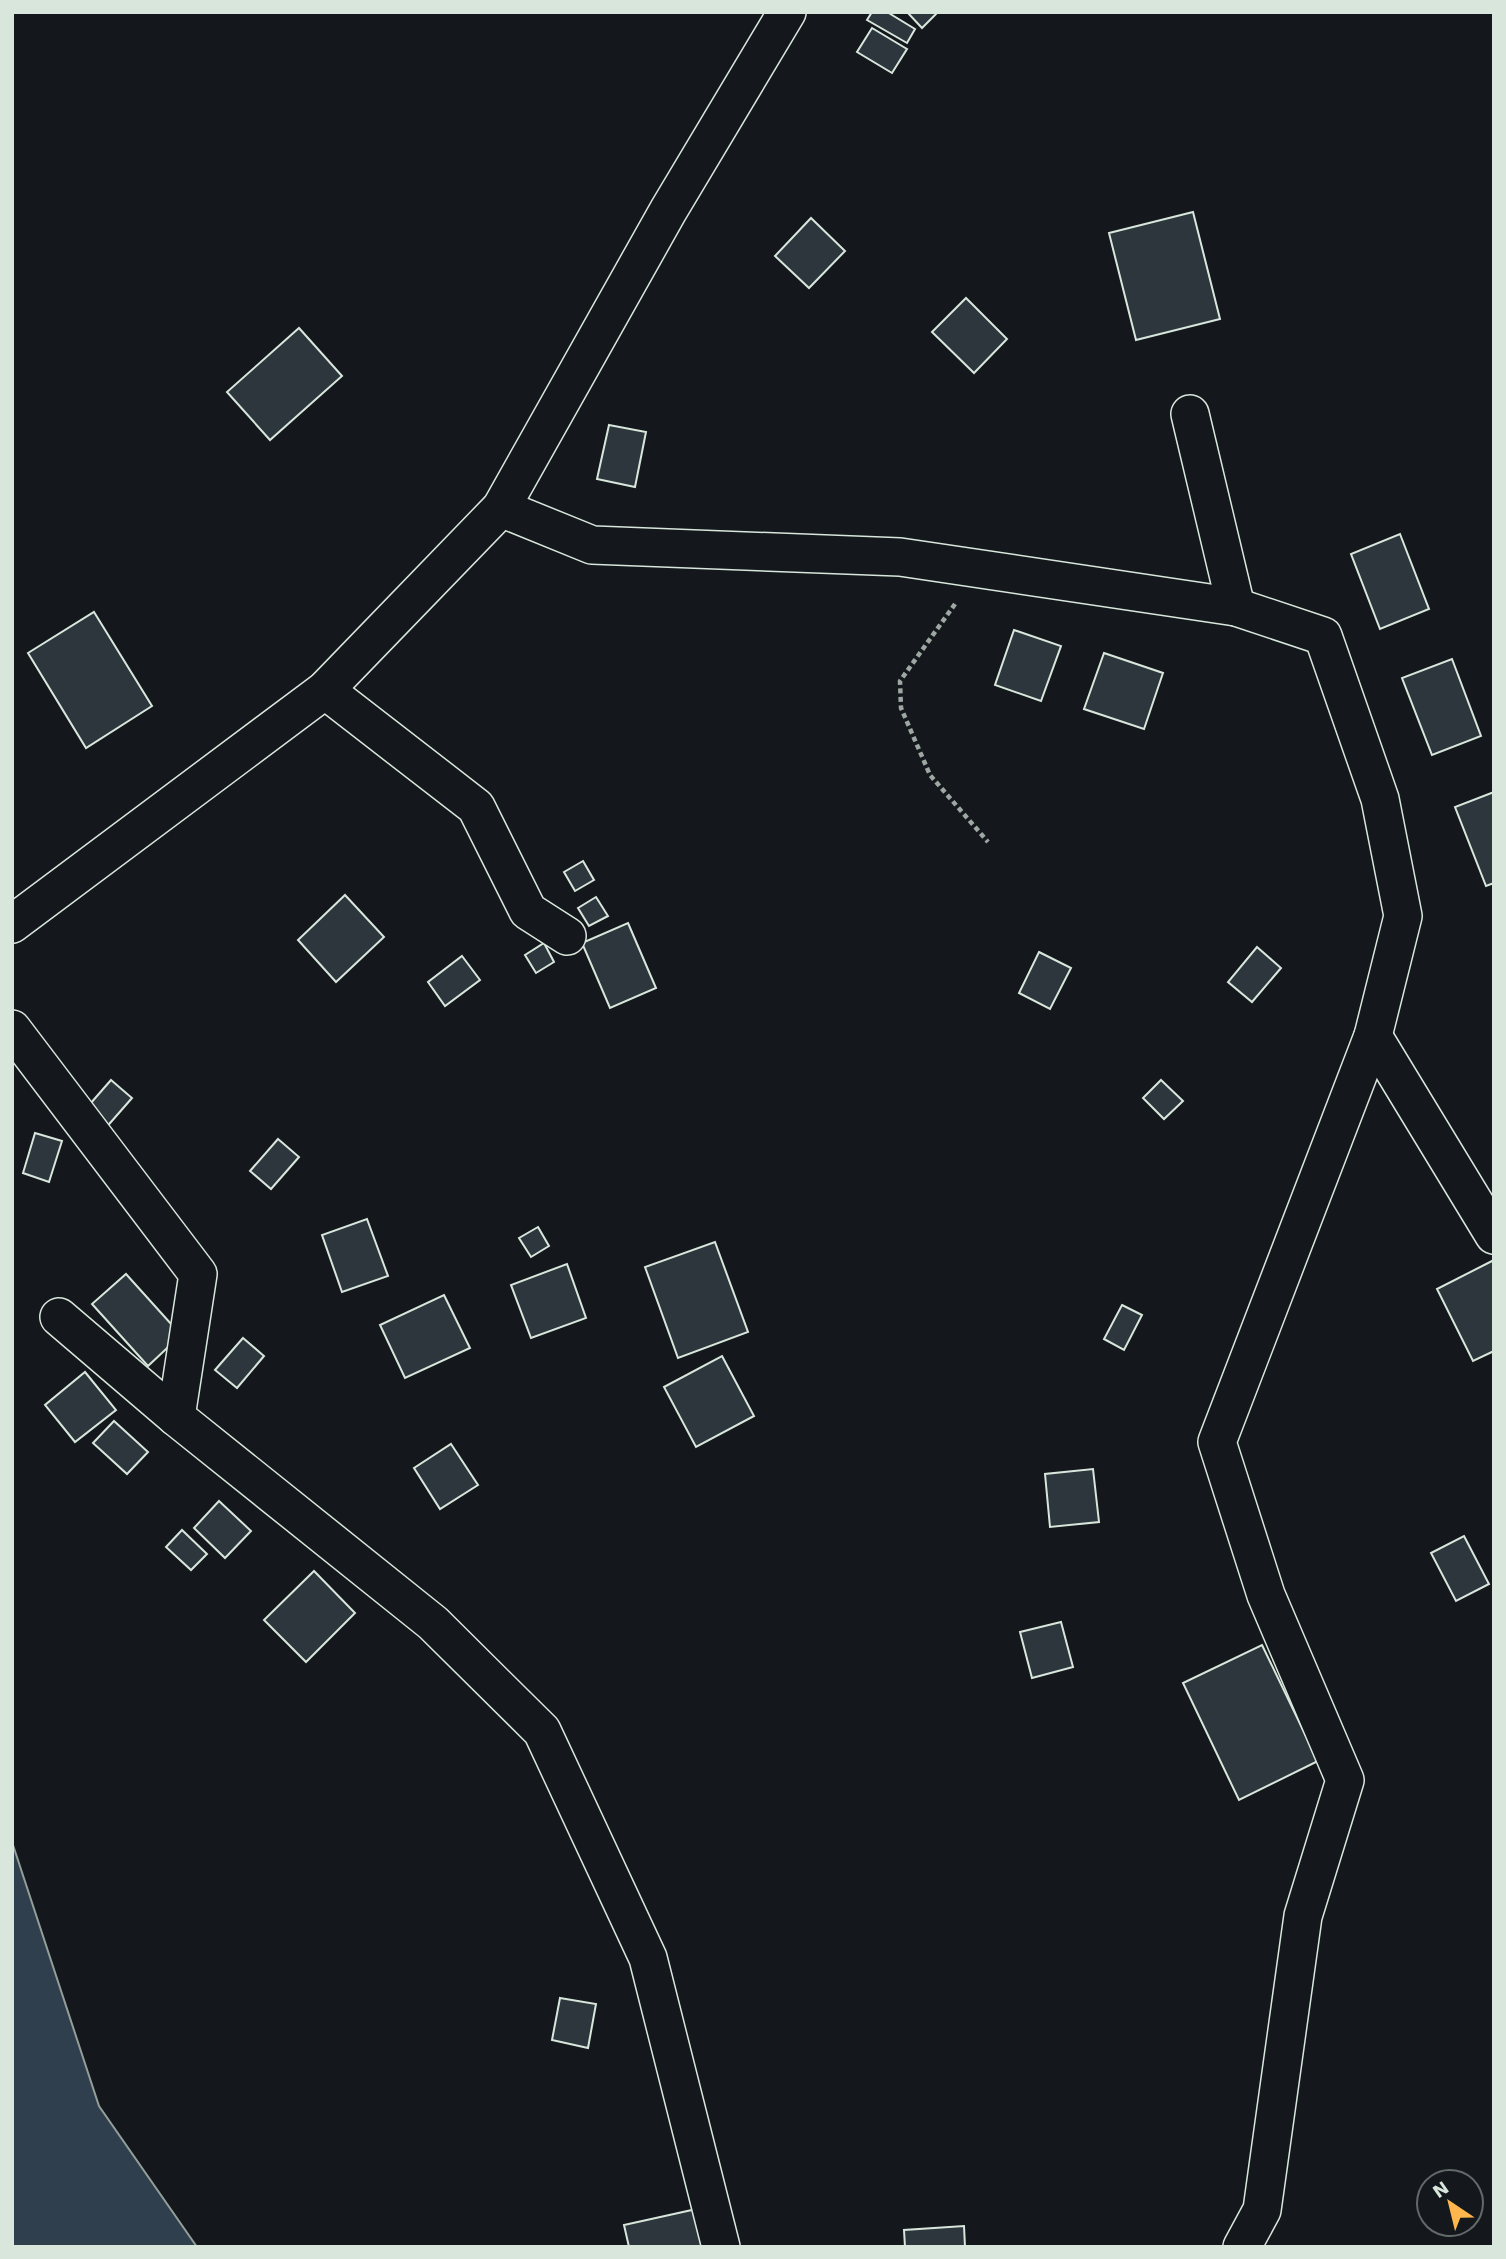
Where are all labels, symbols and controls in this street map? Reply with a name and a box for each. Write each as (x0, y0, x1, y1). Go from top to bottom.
north arrow (1415, 2168, 1485, 2238)
text: N (1428, 2176, 1453, 2203)

